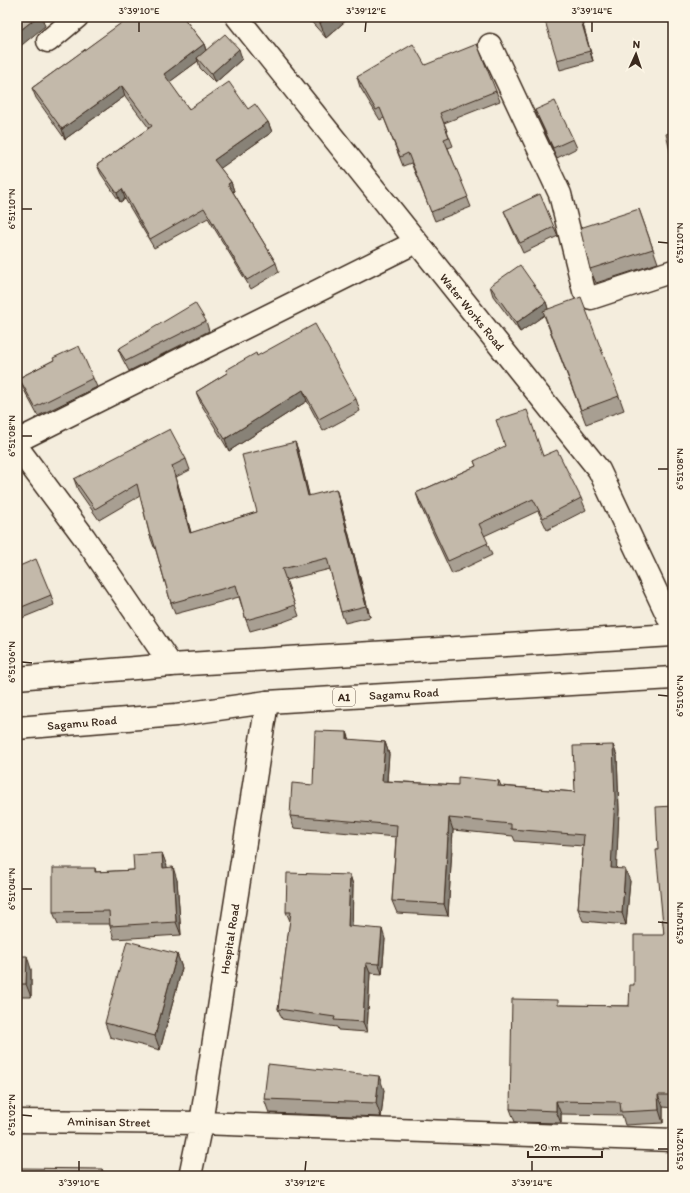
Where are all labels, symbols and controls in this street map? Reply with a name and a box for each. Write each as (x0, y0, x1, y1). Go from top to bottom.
text: 3°39'10"E (119, 4, 160, 17)
text: 3°39'12"E (346, 4, 386, 17)
text: 3°39'14"E (572, 4, 613, 17)
north arrow (616, 34, 656, 74)
text: N (632, 38, 641, 51)
text: 6°51'10"N (5, 188, 18, 230)
text: 6°51'10"N (673, 222, 686, 264)
street label: Water Works Road (437, 271, 508, 354)
text: 6°51'08"N (5, 415, 18, 457)
text: 6°51'08"N (673, 448, 686, 490)
text: 6°51'06"N (5, 641, 18, 683)
text: 6°51'06"N (673, 675, 686, 717)
street label: Sagamu Road (369, 685, 440, 703)
road number: A1 (333, 688, 355, 706)
street label: Sagamu Road (47, 713, 118, 733)
text: 6°51'04"N (5, 867, 18, 910)
text: 6°51'04"N (673, 901, 686, 944)
street label: Hospital Road (218, 902, 243, 975)
text: 6°51'02"N (5, 1094, 18, 1136)
street label: Aminisan Street (67, 1114, 151, 1130)
text: 6°51'02"N (673, 1128, 686, 1170)
scale bar (528, 1133, 602, 1159)
text: 20 m (534, 1140, 561, 1154)
text: 3°39'10"E (59, 1176, 100, 1189)
text: 3°39'12"E (285, 1176, 325, 1189)
text: 3°39'14"E (512, 1176, 553, 1189)

